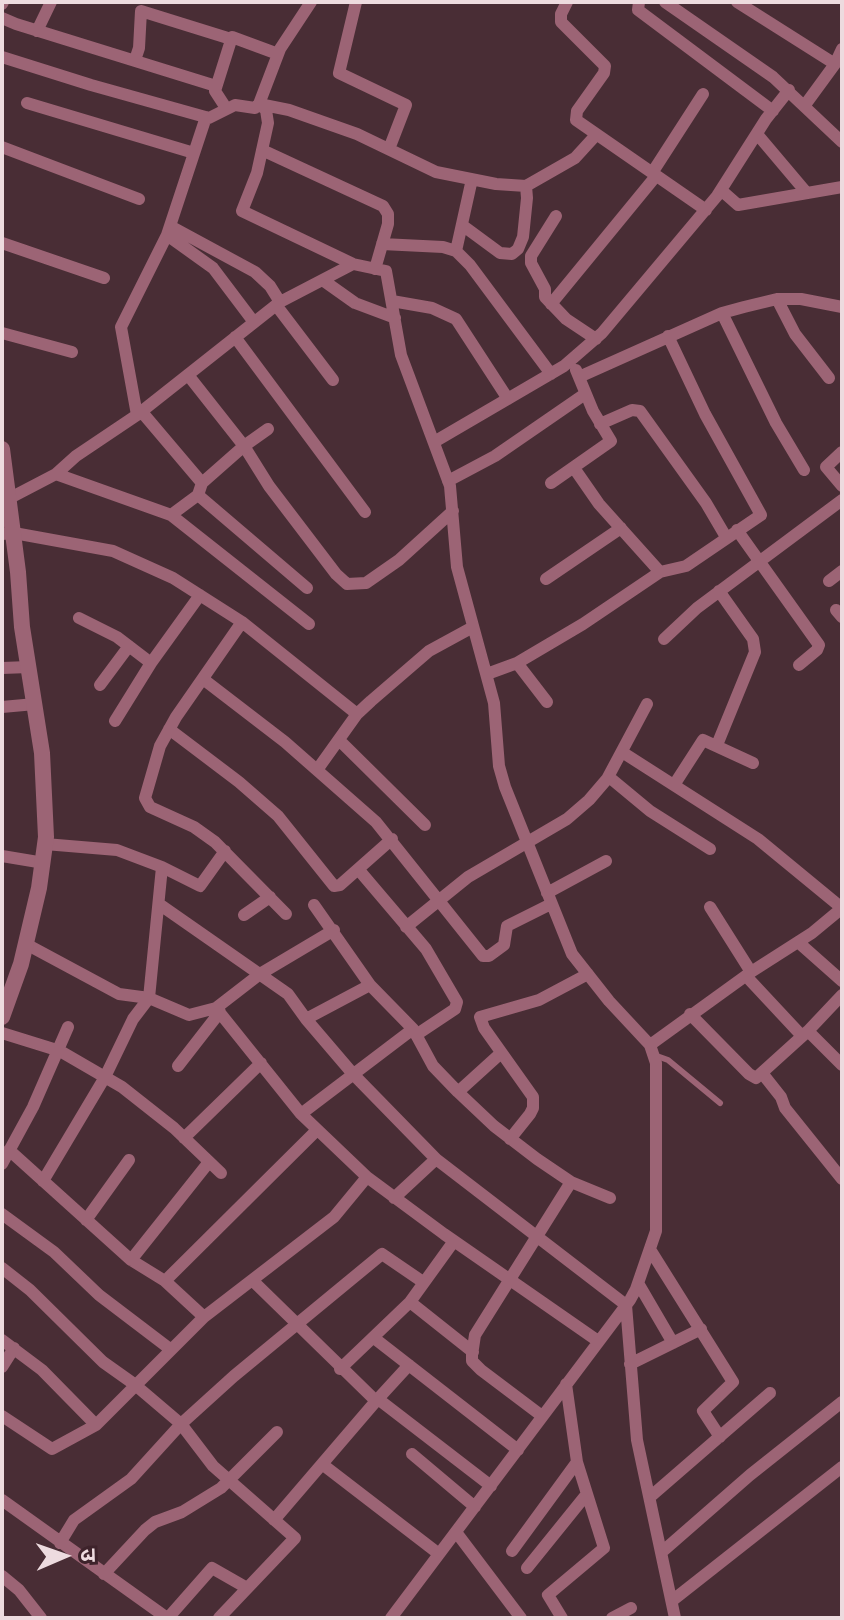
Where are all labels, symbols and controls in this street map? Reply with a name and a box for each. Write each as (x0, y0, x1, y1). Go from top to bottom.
north arrow (24, 1516, 104, 1596)
text: उ (76, 1548, 101, 1562)

